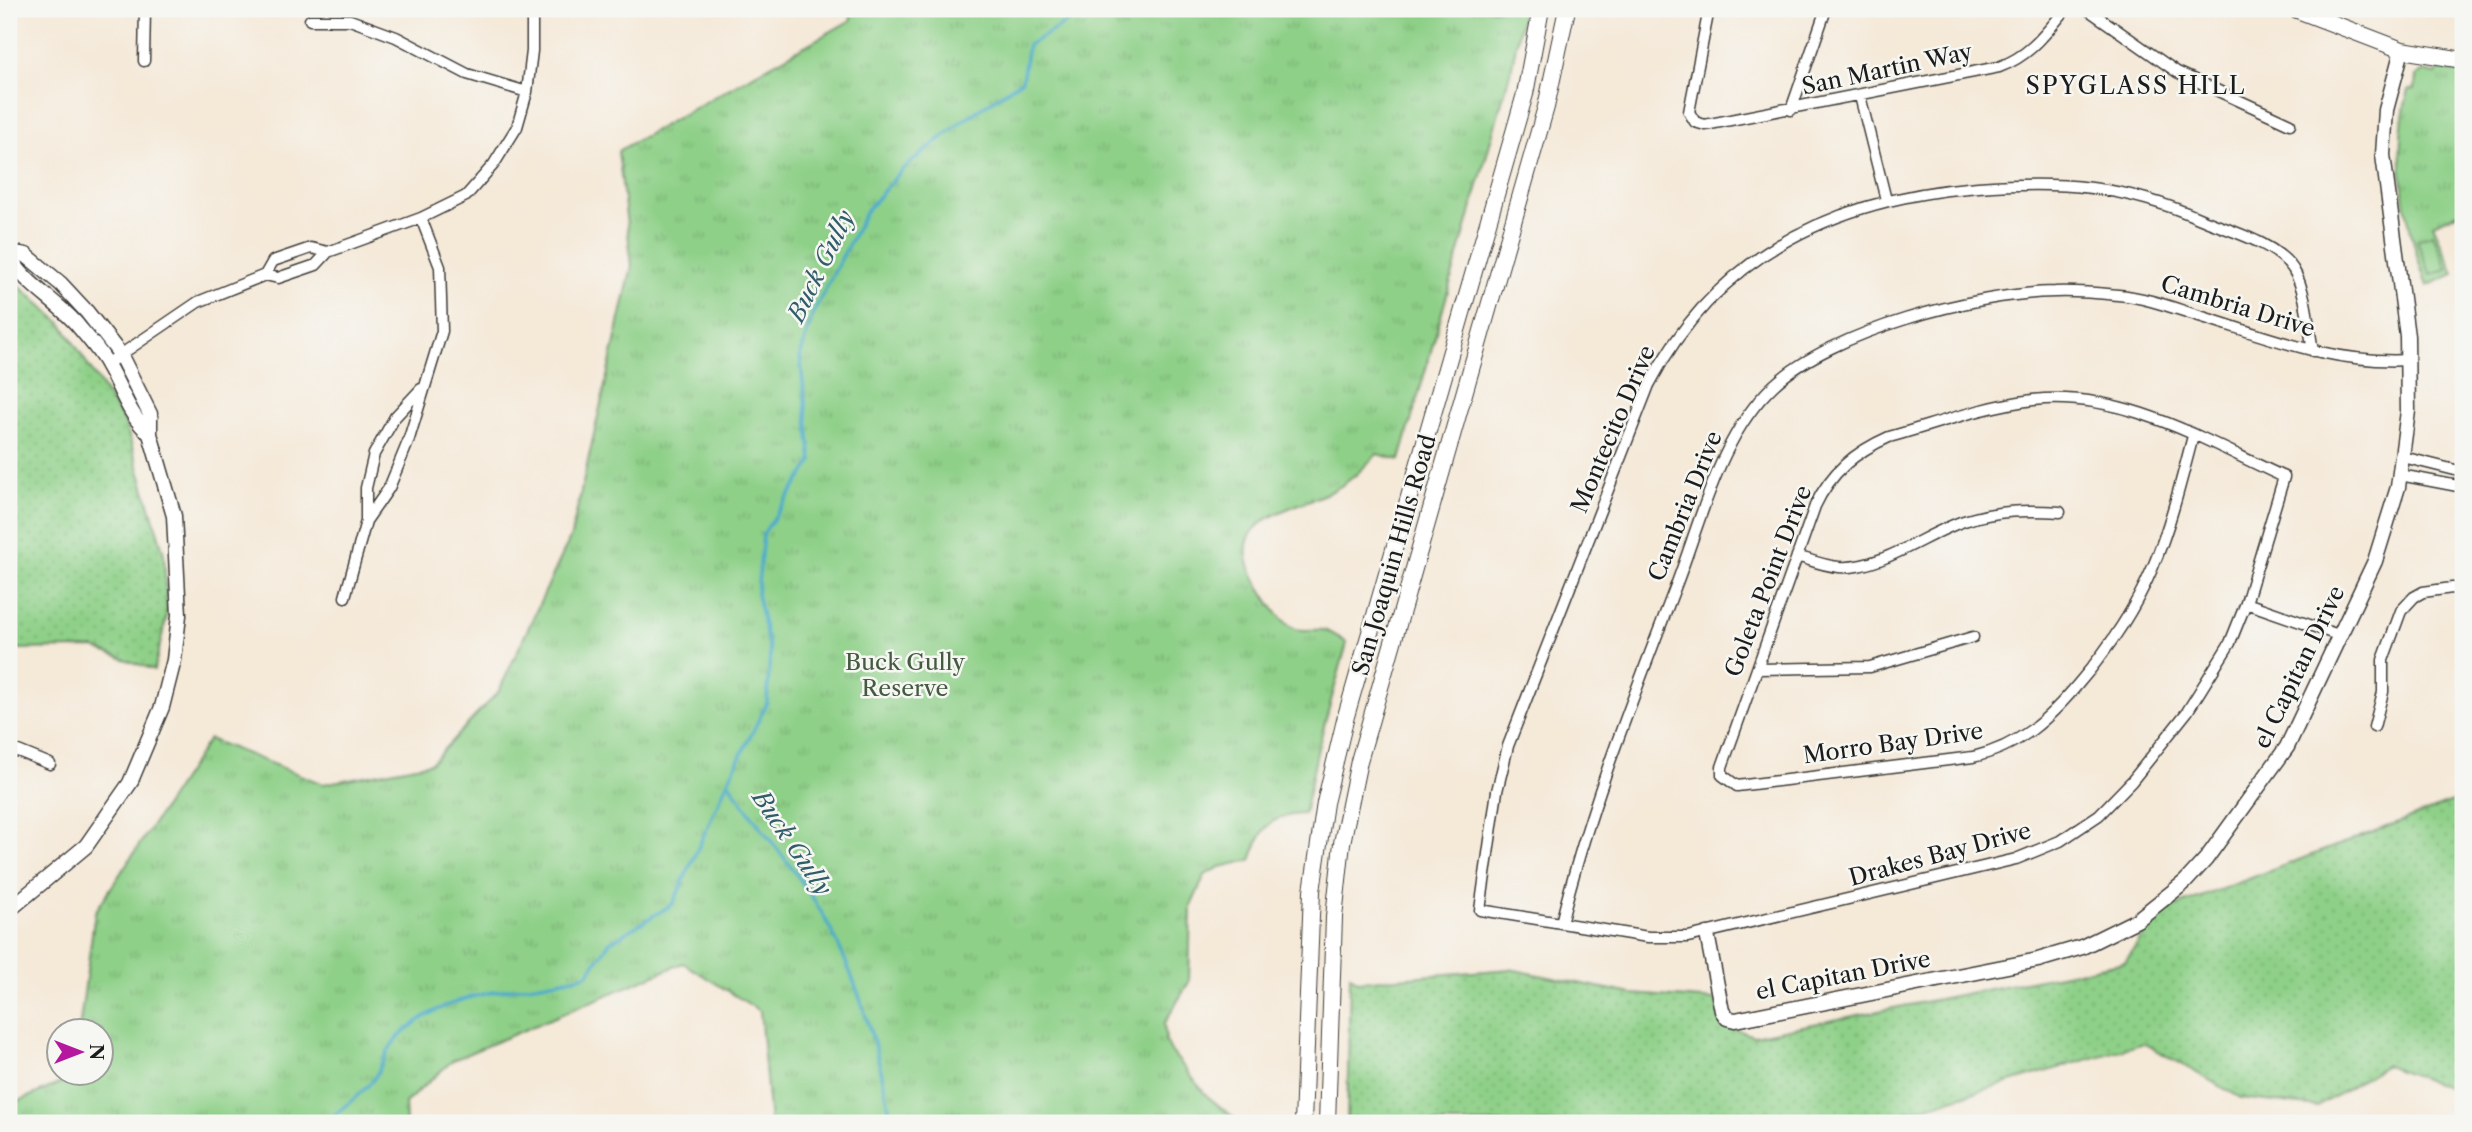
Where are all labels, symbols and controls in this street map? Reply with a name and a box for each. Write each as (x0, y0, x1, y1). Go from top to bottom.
street label: San Martin Way (1799, 37, 1975, 101)
district label: SPYGLASS HILL (2025, 71, 2247, 100)
water label: Buck Gully (780, 205, 860, 328)
street label: Cambria Drive (2158, 269, 2318, 343)
street label: Montecito Drive (1565, 341, 1661, 517)
street label: Cambria Drive (1642, 427, 1728, 585)
street label: San Joaquin Hills Road (1346, 431, 1442, 679)
street label: Goleta Point Drive (1719, 481, 1817, 681)
street label: el Capitan Drive (2248, 581, 2350, 753)
park label: Buck Gully Reserve (845, 648, 965, 702)
street label: Morro Bay Drive (1801, 716, 1985, 770)
water label: Buck Gully (745, 783, 838, 901)
street label: Drakes Bay Drive (1846, 816, 2034, 892)
street label: el Capitan Drive (1753, 944, 1933, 1006)
north arrow (46, 1016, 116, 1086)
text: N (85, 1044, 108, 1060)

